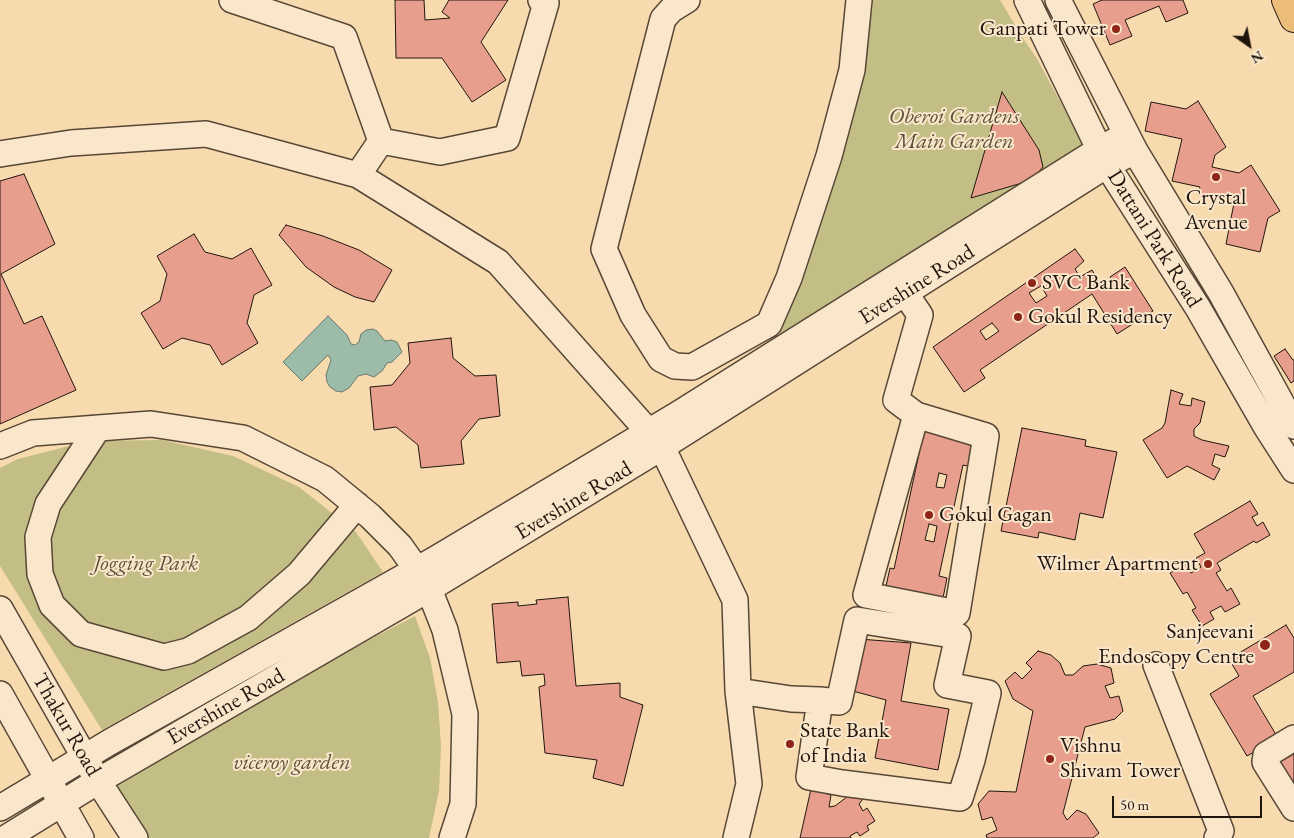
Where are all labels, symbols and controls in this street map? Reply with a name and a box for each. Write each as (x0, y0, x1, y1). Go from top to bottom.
place label: Ganpati Tower (980, 16, 1106, 42)
north arrow (1224, 20, 1274, 70)
marker: Ganpati Tower (1110, 23, 1122, 35)
text: N (1248, 47, 1267, 68)
park label: Oberoi Gardens Main Garden (889, 104, 1019, 156)
street label: Dattani Park Road (1101, 165, 1207, 313)
marker: Crystal Avenue (1210, 171, 1222, 183)
place label: Crystal Avenue (1184, 185, 1248, 236)
street label: Evershine Road (854, 239, 980, 331)
place label: SVC Bank (1042, 270, 1130, 296)
marker: SVC Bank (1026, 277, 1038, 289)
place label: Gokul Residency (1028, 304, 1172, 330)
marker: Gokul Residency (1012, 311, 1024, 323)
street label: Evershine Road (511, 456, 637, 546)
place label: Gokul Gagan (939, 502, 1052, 528)
marker: Gokul Gagan (923, 509, 935, 521)
park label: Jogging Park (94, 551, 198, 577)
place label: Wilmer Apartment (1037, 551, 1198, 577)
marker: Wilmer Apartment (1202, 558, 1214, 570)
place label: Sanjeevani Endoscopy Centre (1098, 619, 1254, 670)
marker: Sanjeevani Endoscopy Centre (1258, 638, 1272, 652)
street label: Evershine Road (163, 663, 289, 751)
street label: Thakur Road (26, 669, 106, 781)
place label: State Bank of India (800, 718, 889, 769)
place label: Vishnu Shivam Tower (1060, 733, 1180, 784)
marker: State Bank of India (784, 738, 796, 750)
park label: viceroy garden (234, 750, 350, 776)
marker: Vishnu Shivam Tower (1044, 753, 1056, 765)
scale bar (1114, 786, 1264, 818)
text: 50 m (1120, 795, 1149, 814)

